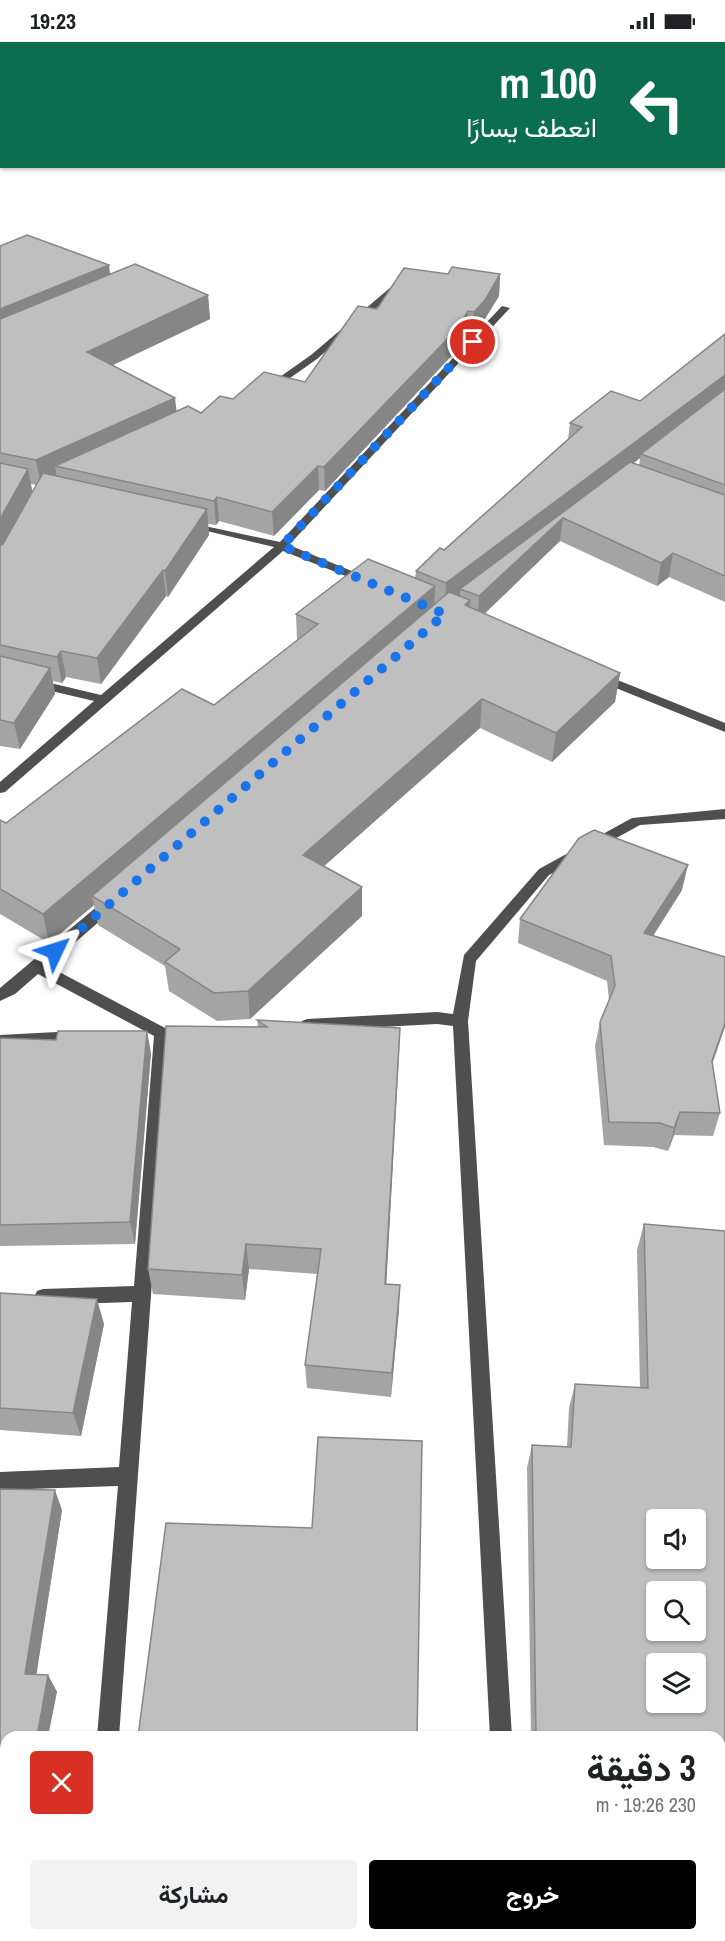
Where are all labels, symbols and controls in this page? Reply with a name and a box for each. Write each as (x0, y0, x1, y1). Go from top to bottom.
text: 19:23 (30, 6, 76, 36)
text: 100 m (499, 55, 597, 111)
icon: left (618, 66, 696, 144)
text: انعطف يسارًا (466, 109, 597, 145)
pin (447, 316, 498, 367)
icon: arrive (456, 325, 489, 358)
position arrow (23, 919, 87, 983)
map controls (646, 1509, 706, 1713)
button: sound (646, 1509, 706, 1569)
button: search (646, 1581, 706, 1641)
button: layers (646, 1653, 706, 1713)
text: 3 دقيقة (586, 1744, 696, 1792)
button: close (30, 1751, 93, 1814)
text: 230 m · 19:26 (596, 1791, 696, 1818)
button: مشاركة (30, 1860, 357, 1929)
button: خروج (369, 1860, 696, 1929)

